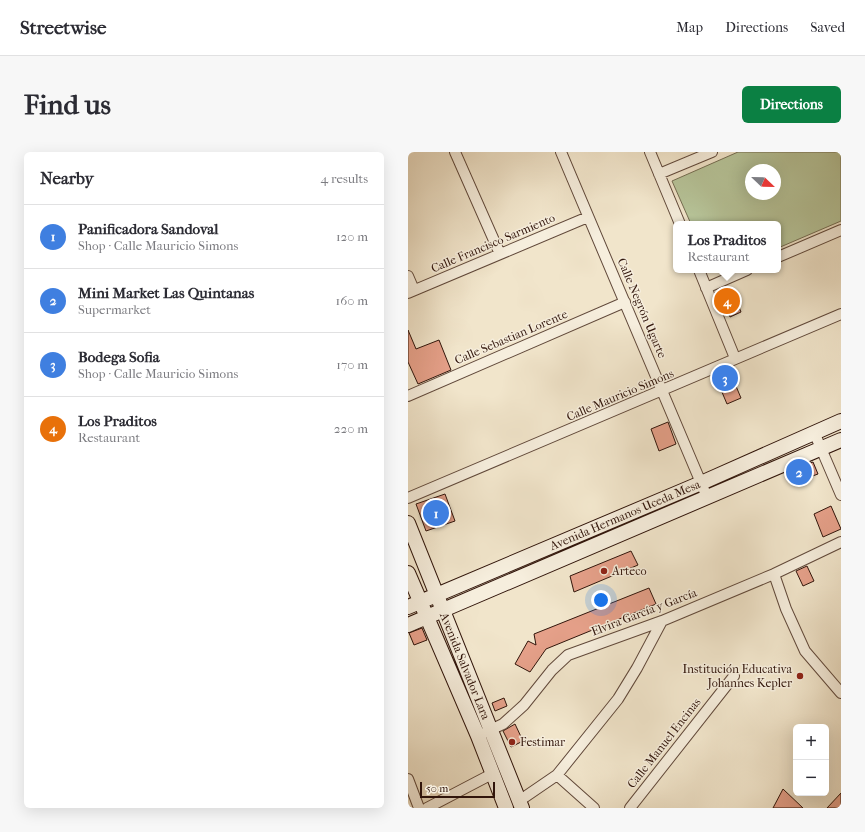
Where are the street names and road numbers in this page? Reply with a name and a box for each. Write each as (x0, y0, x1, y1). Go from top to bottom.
street label: Calle Francisco Sarmiento (429, 210, 557, 276)
street label: Calle Negrón Ugarte (615, 256, 669, 360)
street label: Calle Sebastian Lorente (452, 307, 570, 367)
street label: Calle Mauricio Simons (564, 366, 676, 424)
street label: Avenida Hermanos Uceda Mesa (547, 477, 703, 554)
street label: Elvira García y García (589, 585, 699, 639)
street label: Avenida Salvador Lara (437, 609, 493, 722)
street label: Calle Manuel Encinas (624, 695, 704, 791)

